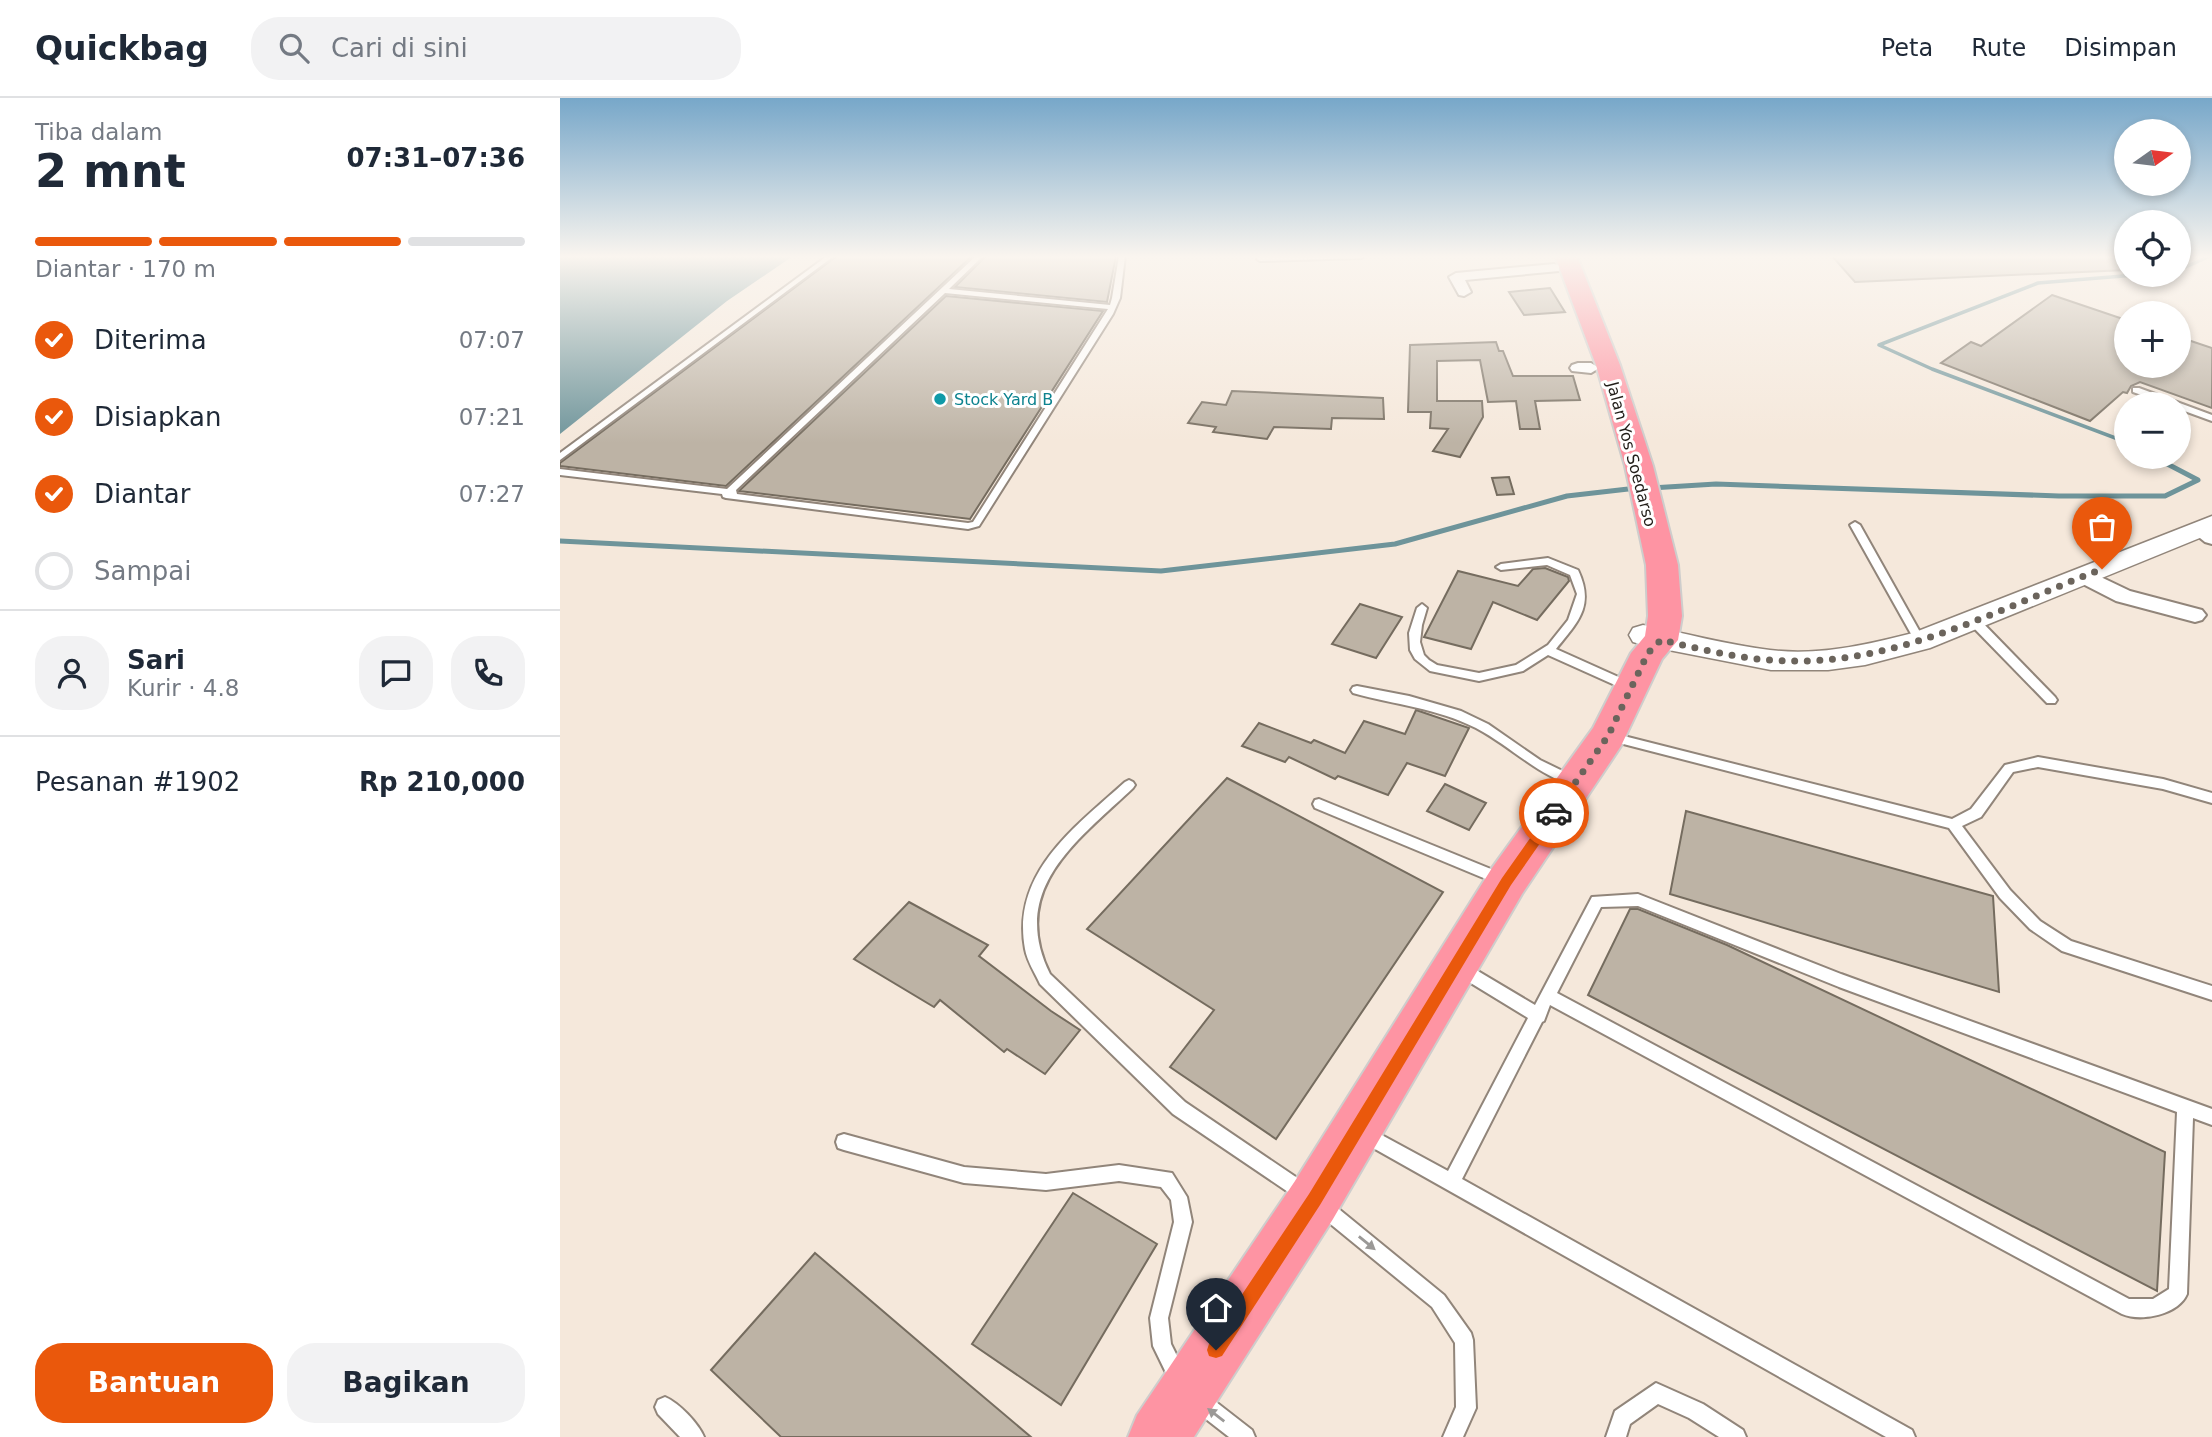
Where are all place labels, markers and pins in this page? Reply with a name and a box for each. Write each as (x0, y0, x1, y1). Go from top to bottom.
place label: Stock Yard B (954, 390, 1053, 409)
marker: Stock Yard B (932, 391, 948, 407)
pin (2072, 497, 2132, 569)
pin (1186, 1278, 1246, 1350)

